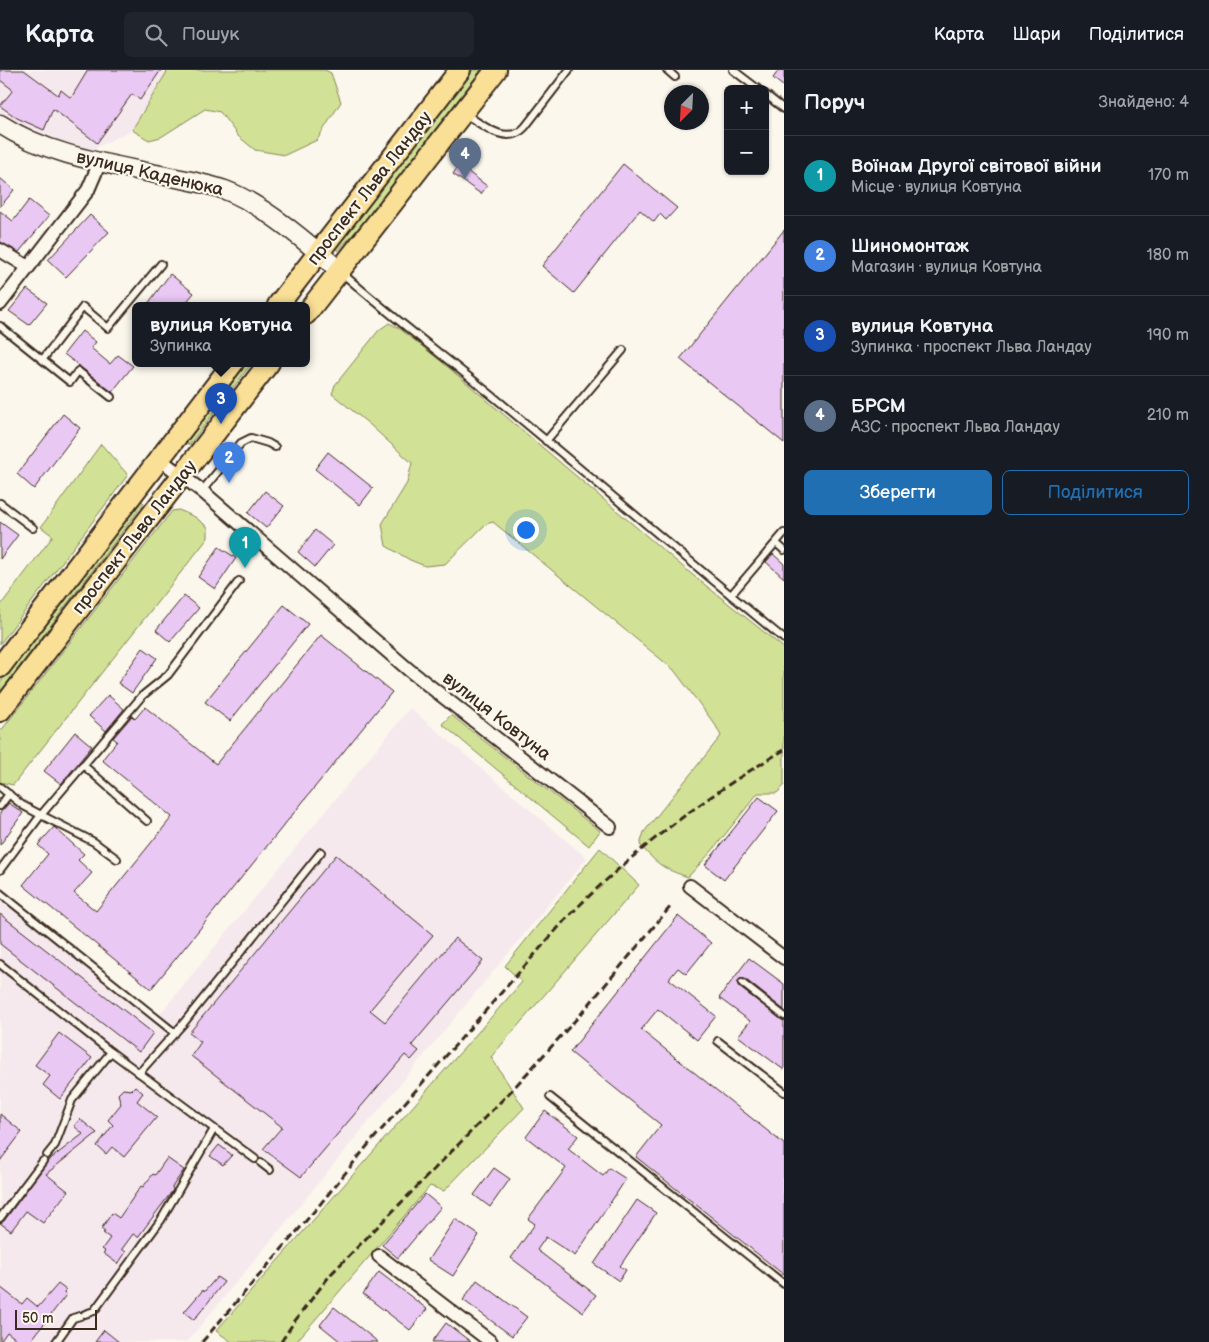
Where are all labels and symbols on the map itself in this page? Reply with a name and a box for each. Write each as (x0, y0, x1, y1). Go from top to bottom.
north arrow (664, 85, 709, 130)
street label: проспект Льва Ландау (303, 107, 436, 269)
pin: 4 (449, 138, 481, 179)
street label: вулиця Каденюка (74, 146, 226, 201)
pin: 3 (205, 383, 237, 424)
pin: 2 (213, 442, 245, 483)
street label: проспект Льва Ландау (68, 456, 201, 618)
your location (513, 517, 539, 543)
pin: 1 (229, 527, 261, 568)
street label: вулиця Ковтуна (438, 668, 555, 765)
scale bar (15, 1307, 98, 1330)

